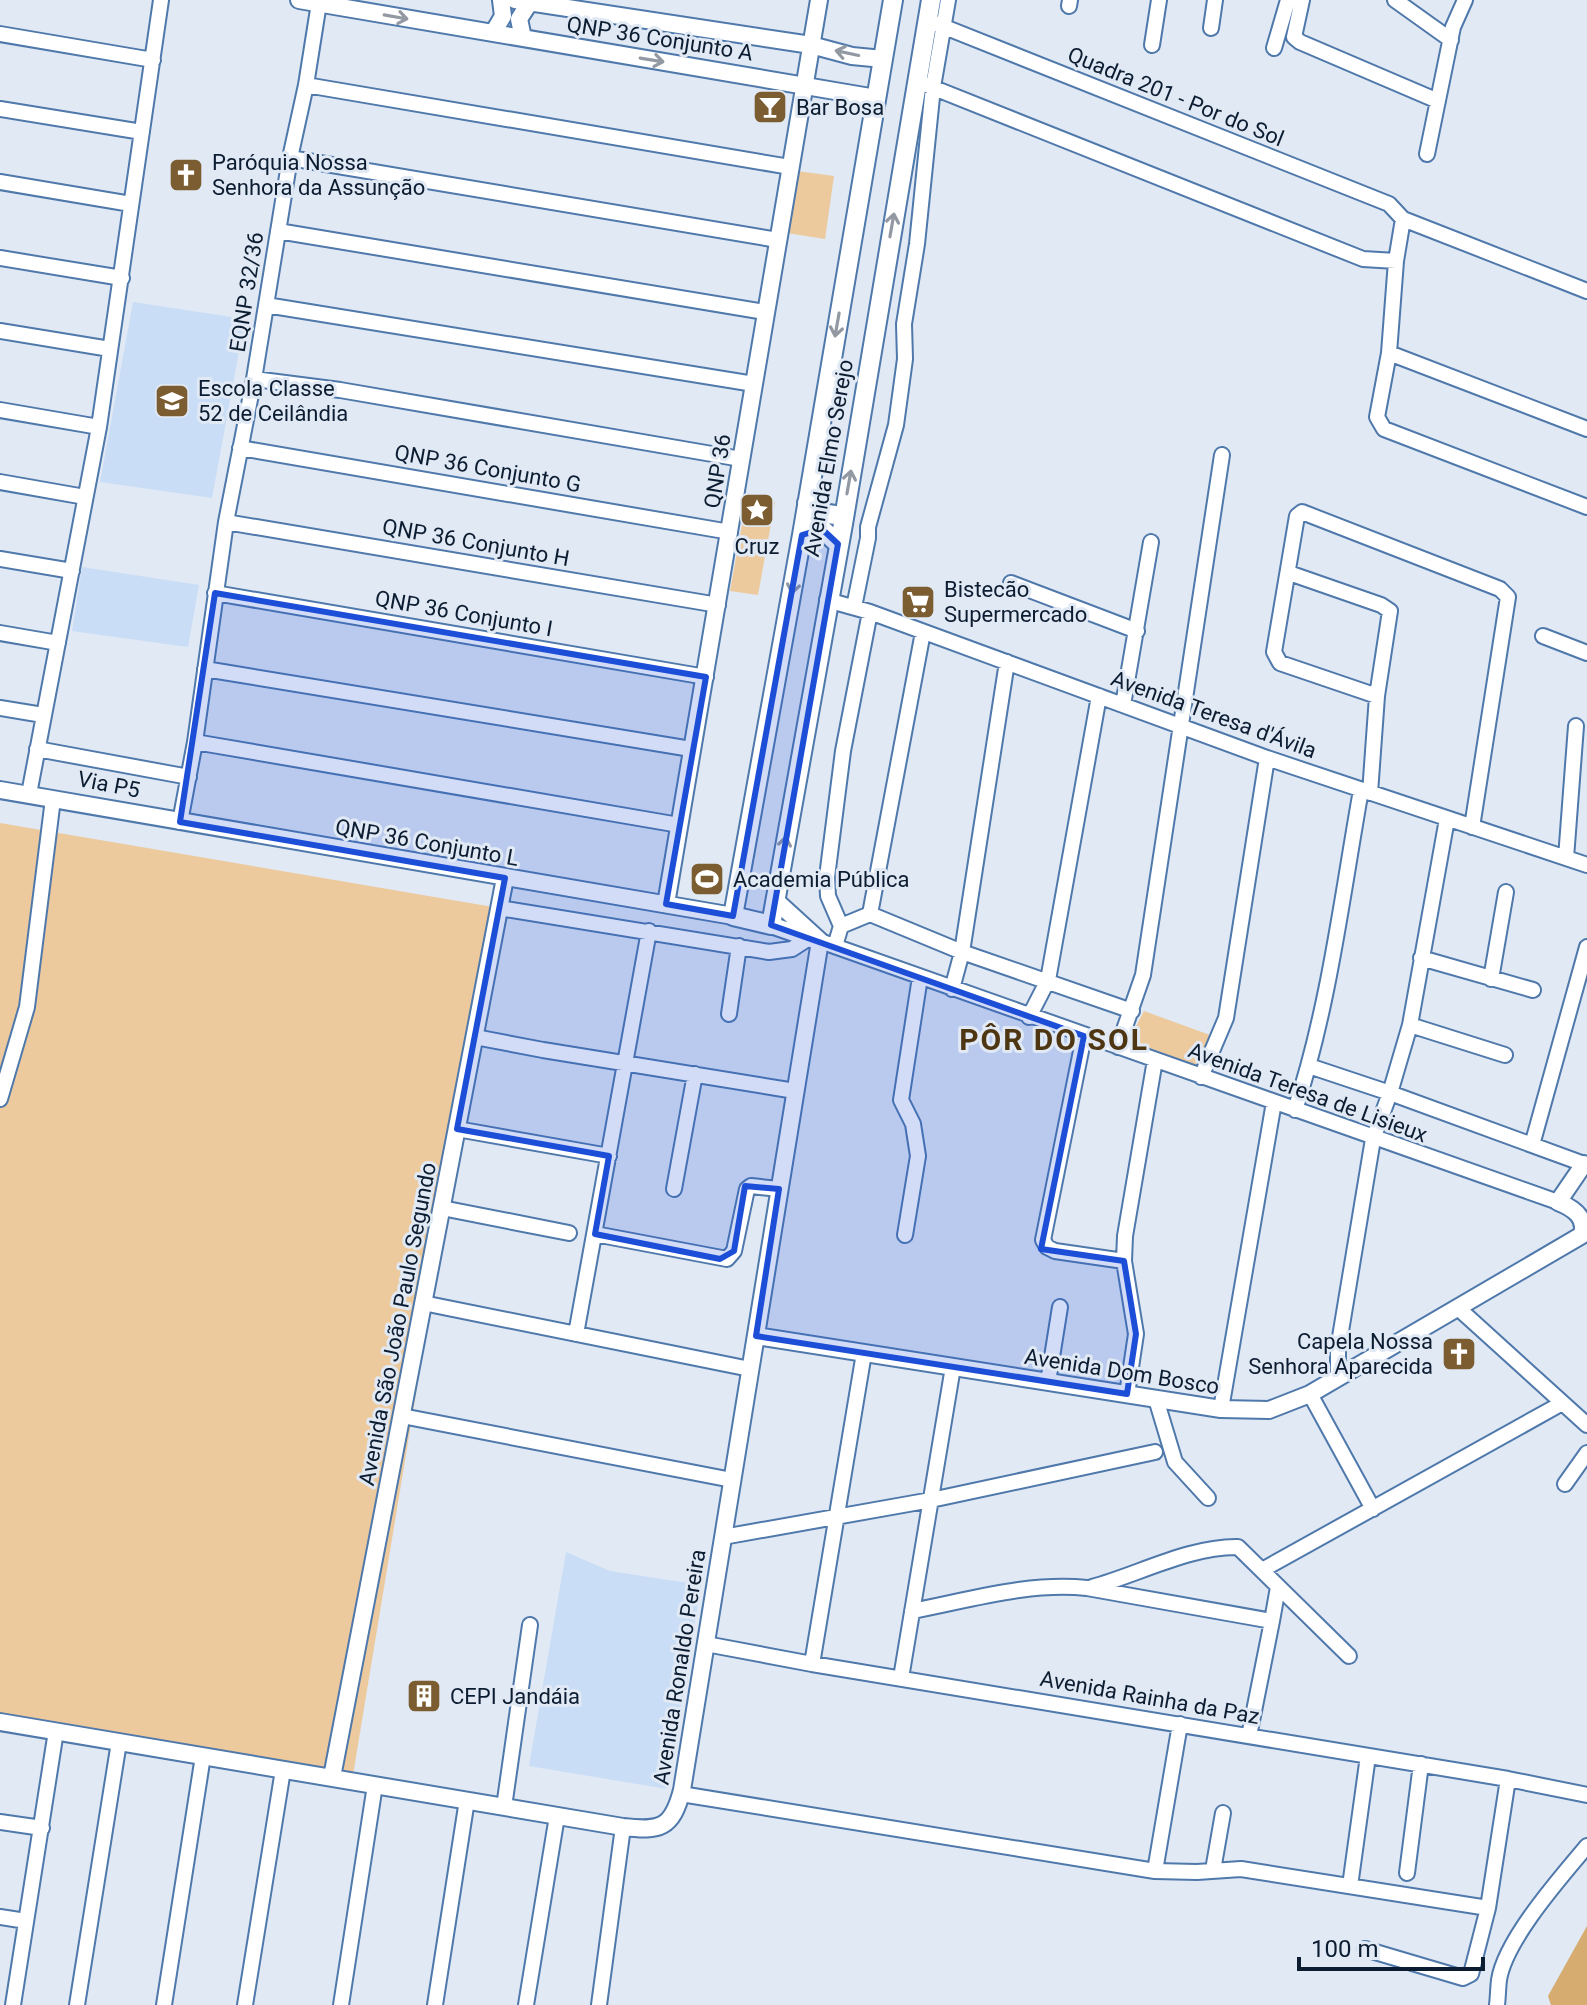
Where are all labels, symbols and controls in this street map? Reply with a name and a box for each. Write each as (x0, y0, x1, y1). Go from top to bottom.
one-way arrow (383, 10, 408, 25)
street label: QNP 36 Conjunto A (565, 11, 755, 66)
street label: Quadra 201 - Por do Sol (1064, 42, 1287, 151)
one-way arrow (834, 45, 860, 60)
one-way arrow (639, 53, 664, 68)
bar icon: Bar Bosa (751, 88, 789, 126)
place label: Bar Bosa (796, 95, 884, 120)
place label: Paróquia Nossa Senhora da Assunção (212, 150, 425, 200)
church icon: Paróquia Nossa Senhora da Assunção (167, 156, 205, 194)
one-way arrow (886, 213, 901, 238)
street label: EQNP 32/36 (225, 230, 268, 354)
one-way arrow (829, 312, 844, 338)
street label: Avenida Elmo Serejo (799, 357, 858, 559)
place label: Escola Classe 52 de Ceilândia (198, 376, 348, 426)
school or university icon: Escola Classe 52 de Ceilândia (153, 382, 191, 420)
street label: QNP 36 (699, 432, 736, 510)
street label: QNP 36 Conjunto G (393, 440, 583, 497)
one-way arrow (842, 469, 857, 495)
place icon: Cruz (738, 491, 776, 529)
street label: QNP 36 Conjunto H (380, 514, 571, 571)
place label: Cruz (735, 534, 779, 559)
one-way arrow (785, 568, 800, 594)
place label: Bistecão Supermercado (944, 577, 1087, 627)
supermarket icon: Bistecão Supermercado (899, 583, 937, 621)
street label: QNP 36 Conjunto I (373, 586, 555, 641)
street label: Avenida Teresa d'Ávila (1108, 666, 1320, 763)
street label: Via P5 (76, 766, 142, 803)
street label: QNP 36 Conjunto L (333, 814, 521, 871)
one-way arrow (778, 836, 793, 861)
sports icon: Academia Pública (688, 860, 726, 898)
place label: Academia Pública (733, 867, 910, 892)
district label: PÔR DO SOL (959, 1022, 1149, 1057)
street label: Avenida Teresa de Lisieux (1185, 1038, 1431, 1147)
street label: Avenida São João Paulo Segundo (354, 1160, 441, 1488)
place label: Capela Nossa Senhora Aparecida (1248, 1329, 1433, 1379)
church icon: Capela Nossa Senhora Aparecida (1440, 1335, 1478, 1373)
street label: Avenida Dom Bosco (1023, 1344, 1221, 1399)
street label: Avenida Ronaldo Pereira (649, 1548, 710, 1787)
street label: Avenida Rainha da Paz (1038, 1666, 1262, 1729)
building icon: CEPI Jandáia (405, 1677, 443, 1715)
place label: CEPI Jandáia (450, 1684, 580, 1709)
scale bar (1299, 1921, 1483, 1971)
text: 100 m (1311, 1935, 1378, 1963)

